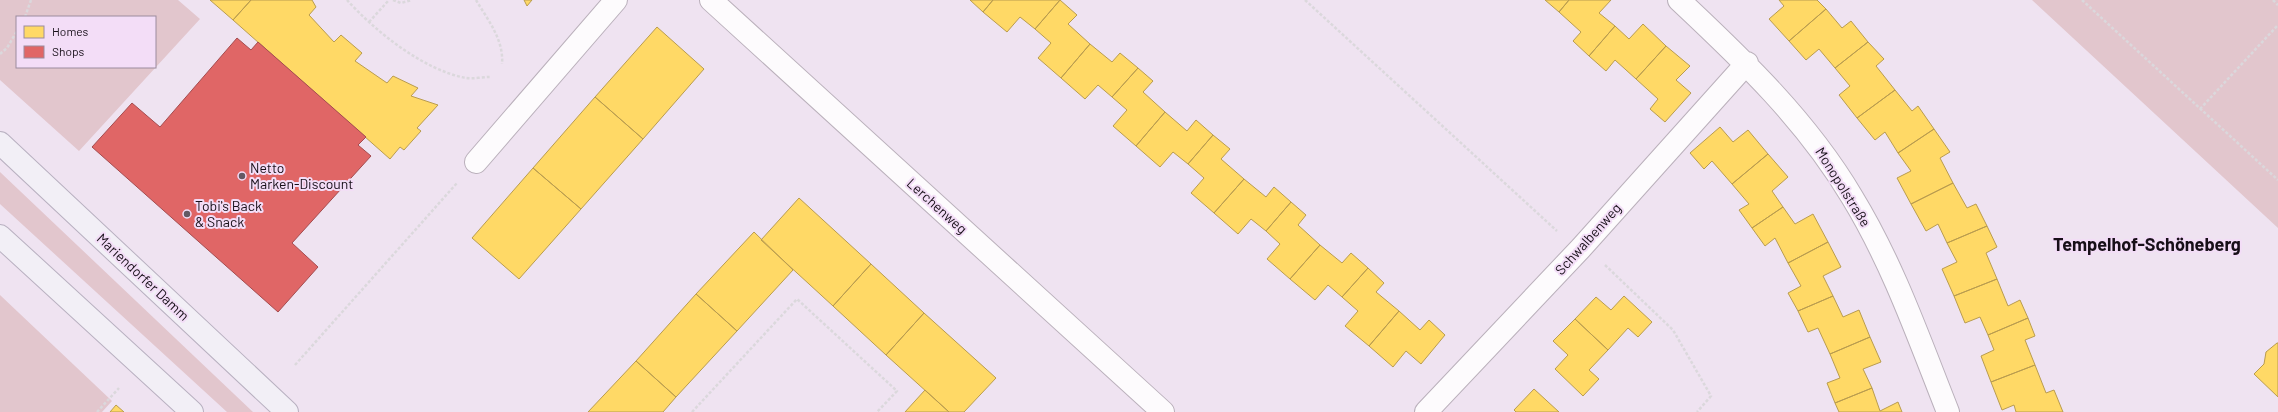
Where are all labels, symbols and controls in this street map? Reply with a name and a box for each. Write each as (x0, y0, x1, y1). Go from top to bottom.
legend (16, 16, 156, 68)
text: Homes (52, 24, 89, 38)
text: Shops (52, 44, 85, 58)
street label: Monopolstraße (1812, 144, 1875, 230)
place label: Netto Marken-Discount (250, 159, 353, 192)
marker: Netto Marken-Discount (237, 171, 247, 181)
street label: Lerchenweg (904, 174, 971, 237)
place label: Tobi's Back & Snack (195, 197, 262, 230)
street label: Schwalbenweg (1551, 199, 1624, 278)
marker: Tobi's Back & Snack (182, 209, 192, 219)
street label: Mariendorfer Damm (94, 230, 193, 324)
district label: Tempelhof-Schöneberg (2053, 233, 2241, 255)

